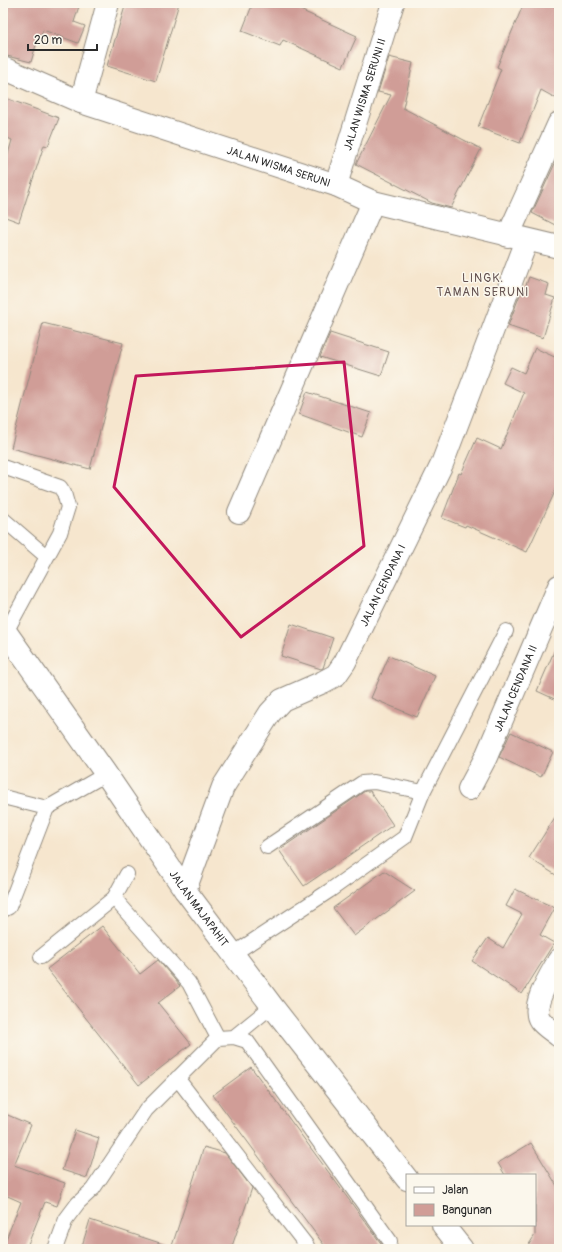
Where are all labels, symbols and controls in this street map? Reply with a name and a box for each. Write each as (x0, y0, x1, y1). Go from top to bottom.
scale bar (28, 26, 97, 52)
text: 20 m (34, 33, 63, 48)
street label: JALAN WISMA SERUNI II (341, 37, 389, 152)
street label: JALAN WISMA SERUNI (225, 144, 332, 190)
district label: LINGK. TAMAN SERUNI (437, 271, 529, 300)
street label: JALAN CENDANA I (357, 542, 409, 629)
street label: JALAN CENDANA II (492, 643, 540, 734)
street label: JALAN MAJAPAHIT (166, 868, 231, 949)
legend (406, 1174, 536, 1226)
text: Jalan (442, 1183, 468, 1198)
text: Bangunan (442, 1203, 492, 1218)

